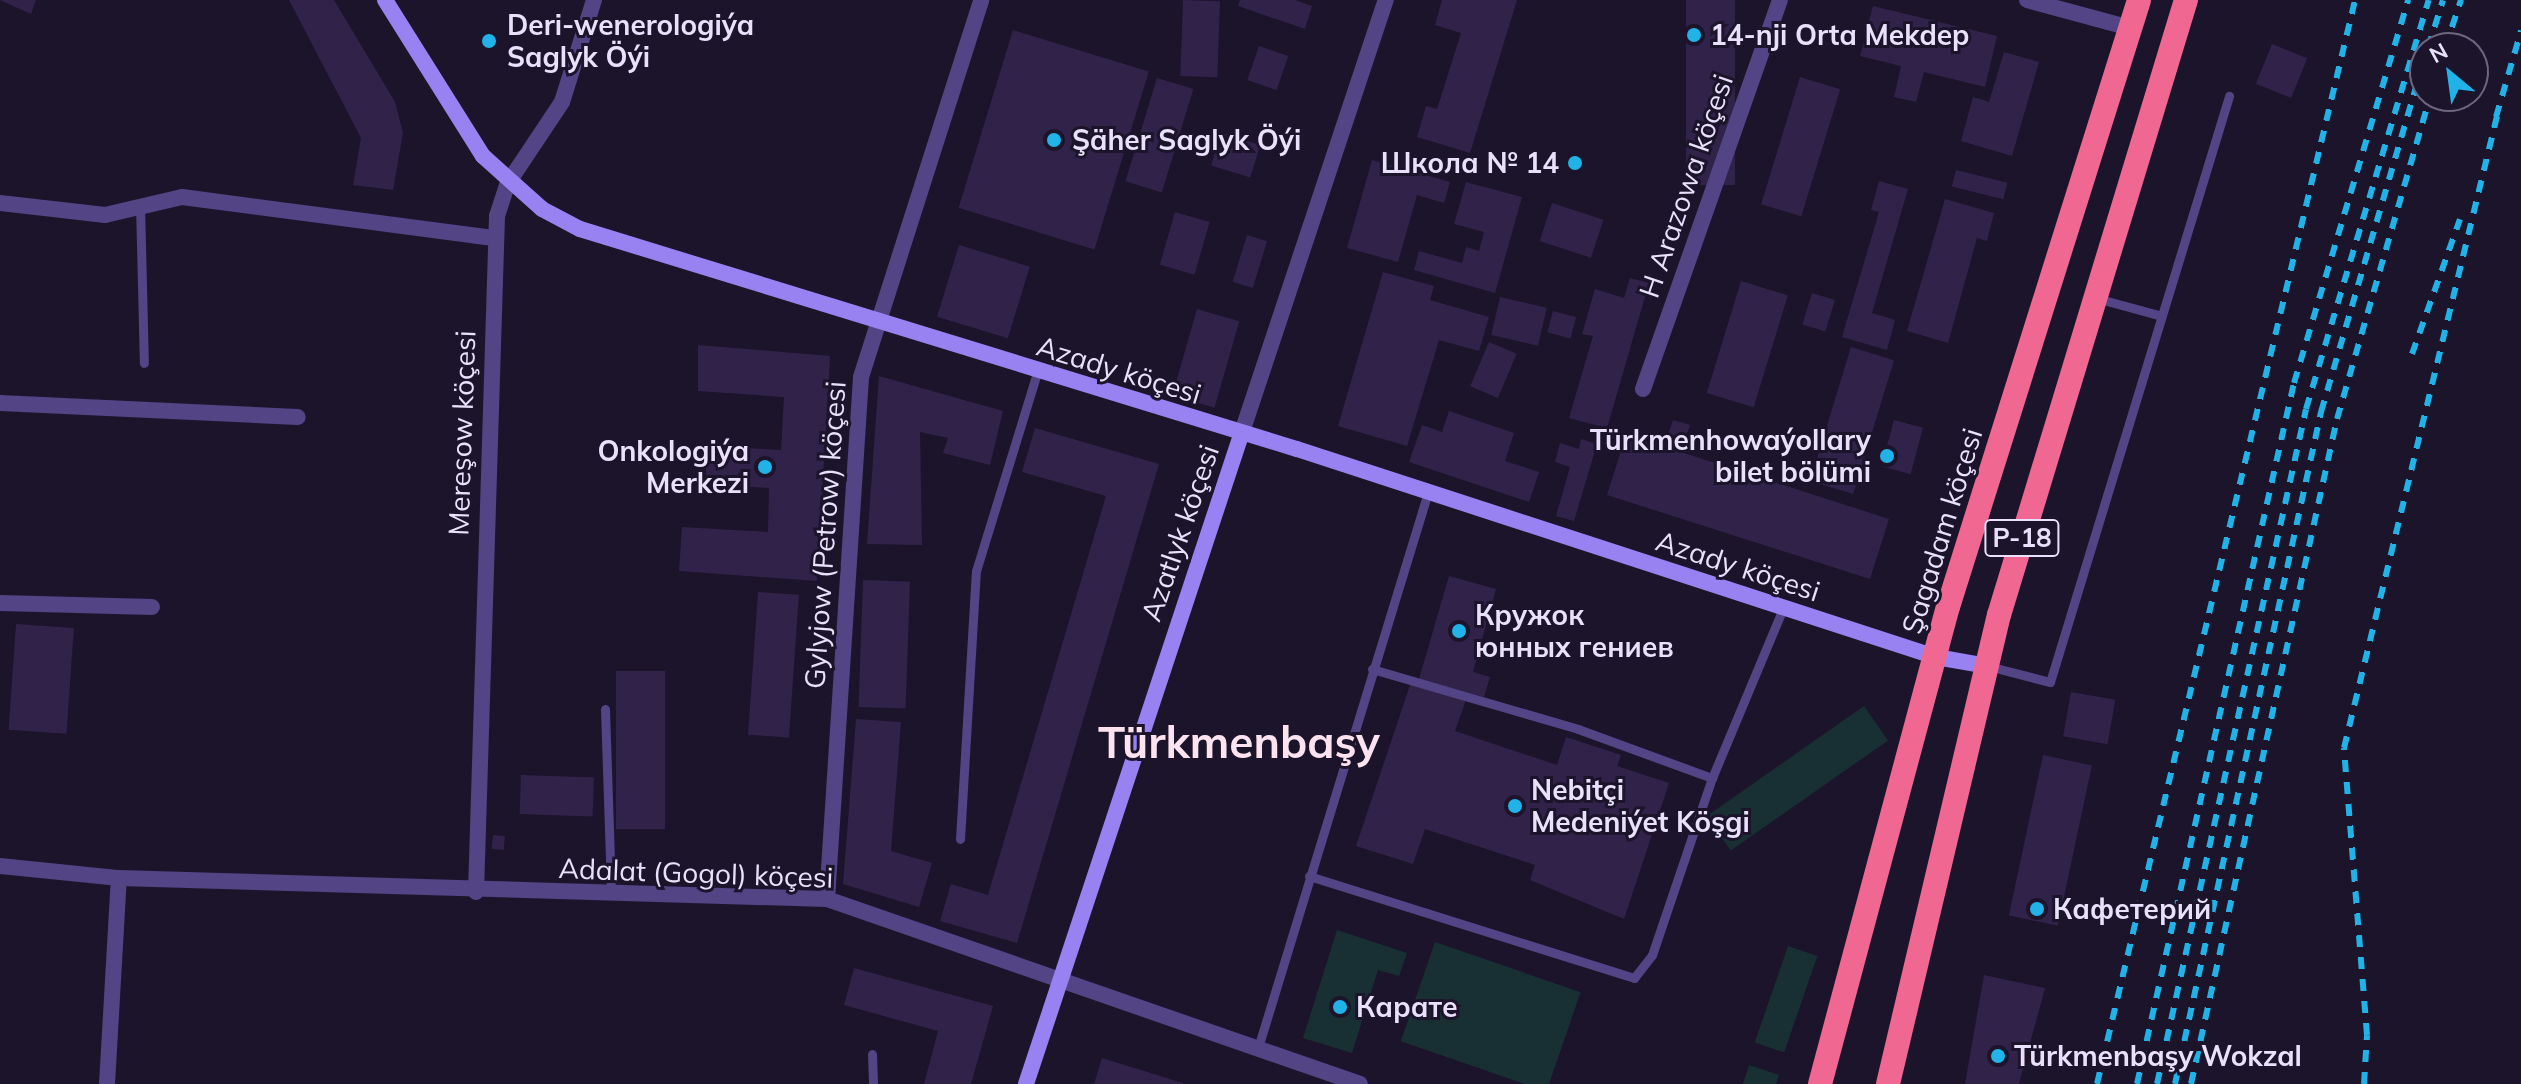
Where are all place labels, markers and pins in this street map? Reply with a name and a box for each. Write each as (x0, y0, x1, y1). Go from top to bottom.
place label: Deri-wenerologiýa Saglyk Öýi (507, 8, 754, 74)
place label: 14-nji Orta Mekdep (1710, 18, 1969, 52)
marker: 14-nji Orta Mekdep (1685, 26, 1703, 44)
marker: Deri-wenerologiýa Saglyk Öýi (478, 30, 500, 52)
place label: Şäher Saglyk Öýi (1072, 123, 1301, 157)
marker: Şäher Saglyk Öýi (1043, 129, 1065, 151)
place label: Школа № 14 (1381, 146, 1559, 180)
marker: Школа № 14 (1566, 154, 1584, 172)
place label: Türkmenhowaýollary bilet bölümi (1590, 423, 1871, 489)
place label: Onkologiýa Merkezi (597, 434, 749, 500)
marker: Türkmenhowaýollary bilet bölümi (1878, 447, 1896, 465)
marker: Onkologiýa Merkezi (756, 458, 774, 476)
place label: Кружок юнных гениев (1475, 598, 1674, 664)
marker: Кружок юнных гениев (1450, 622, 1468, 640)
place label: Nebitçi Medeniýet Köşgi (1531, 773, 1750, 839)
marker: Nebitçi Medeniýet Köşgi (1506, 797, 1524, 815)
place label: Кафетерий (2053, 892, 2211, 926)
marker: Кафетерий (2028, 900, 2046, 918)
place label: Карате (1356, 990, 1458, 1024)
marker: Карате (1331, 998, 1349, 1016)
place label: Türkmenbaşy Wokzal (2014, 1039, 2302, 1073)
marker: Türkmenbaşy Wokzal (1989, 1047, 2007, 1065)

